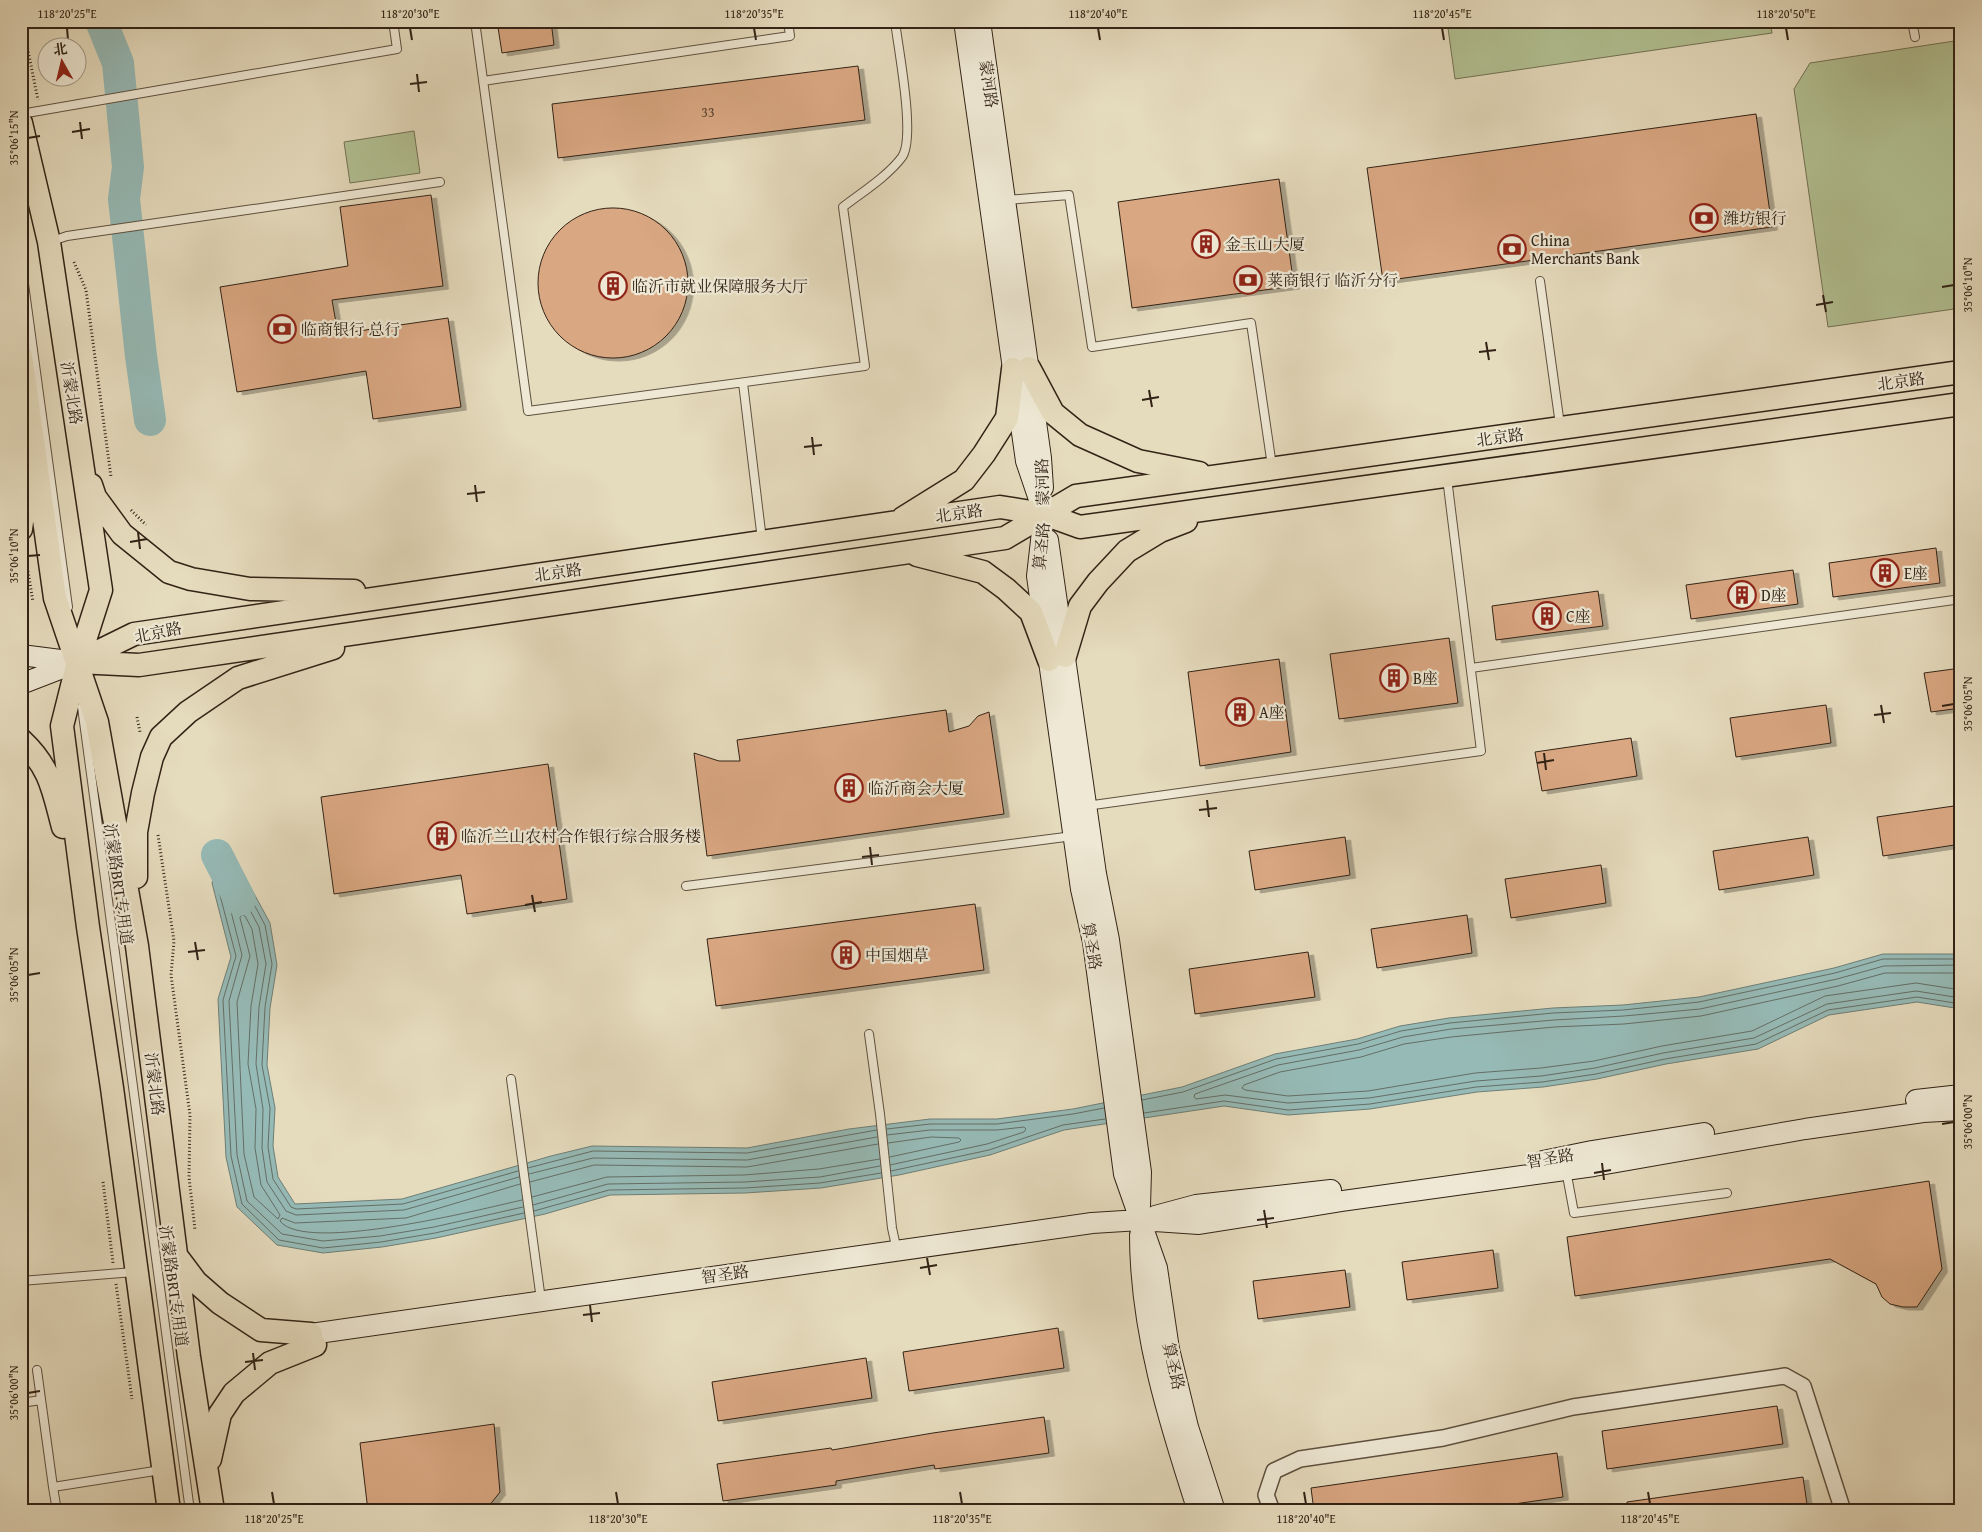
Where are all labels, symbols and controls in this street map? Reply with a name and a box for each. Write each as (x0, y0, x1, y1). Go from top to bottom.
text: 118°20'25"E (37, 5, 97, 22)
text: 118°20'30"E (380, 5, 440, 22)
text: 118°20'35"E (724, 5, 784, 22)
text: 118°20'40"E (1068, 5, 1128, 22)
text: 118°20'45"E (1412, 5, 1472, 22)
text: 118°20'50"E (1756, 5, 1816, 22)
north arrow (38, 38, 88, 88)
text: 北 (52, 38, 69, 60)
street label: 蒙河路 (974, 59, 1004, 109)
house number: 33 (701, 102, 715, 122)
text: 35°06'15"N (5, 110, 22, 166)
bank icon: 潍坊银行 (1689, 203, 1719, 233)
place label: 潍坊银行 (1723, 206, 1787, 230)
place label: China Merchants Bank (1531, 228, 1641, 270)
building icon: 金玉山大厦 (1191, 229, 1221, 259)
place label: 金玉山大厦 (1225, 232, 1305, 256)
bank icon: China Merchants Bank (1497, 234, 1527, 264)
text: 35°06'10"N (1959, 257, 1976, 313)
bank icon: 莱商银行 临沂分行 (1233, 265, 1263, 295)
place label: 莱商银行 临沂分行 (1267, 268, 1399, 292)
building icon: 临沂市就业保障服务大厅 (598, 271, 628, 301)
place label: 临沂市就业保障服务大厅 (632, 274, 808, 298)
bank icon: 临商银行 总行 (267, 314, 297, 344)
place label: 临商银行 总行 (301, 317, 401, 341)
street label: 沂蒙北路 (55, 360, 89, 426)
street label: 北京路 (1876, 366, 1926, 396)
street label: 北京路 (1475, 422, 1525, 452)
street label: 蒙河路 (1029, 458, 1055, 506)
street label: 北京路 (934, 498, 984, 528)
street label: 算圣路 (1027, 521, 1055, 571)
text: 35°06'10"N (5, 528, 22, 584)
street label: 北京路 (533, 557, 583, 587)
building icon: E座 (1870, 558, 1900, 588)
place label: E座 (1904, 561, 1928, 585)
building icon: D座 (1727, 580, 1757, 610)
place label: D座 (1761, 583, 1787, 607)
building icon: C座 (1532, 601, 1562, 631)
place label: C座 (1566, 604, 1591, 628)
street label: 北京路 (132, 616, 184, 648)
building icon: B座 (1379, 663, 1409, 693)
place label: B座 (1413, 666, 1438, 690)
text: 35°06'05"N (1959, 676, 1976, 732)
building icon: A座 (1225, 697, 1255, 727)
place label: A座 (1259, 700, 1285, 724)
building icon: 临沂商会大厦 (834, 773, 864, 803)
place label: 临沂商会大厦 (868, 776, 964, 800)
street label: 沂蒙路BRT专用道 (99, 821, 139, 947)
building icon: 临沂兰山农村合作银行综合服务楼 (427, 821, 457, 851)
place label: 临沂兰山农村合作银行综合服务楼 (461, 824, 701, 848)
street label: 算圣路 (1076, 920, 1108, 972)
building icon: 中国烟草 (831, 940, 861, 970)
place label: 中国烟草 (865, 943, 929, 967)
text: 35°06'05"N (5, 947, 22, 1003)
street label: 沂蒙北路 (139, 1051, 171, 1117)
text: 35°06'00"N (1959, 1094, 1976, 1150)
street label: 智圣路 (1524, 1142, 1576, 1174)
street label: 沂蒙路BRT专用道 (154, 1223, 194, 1349)
street label: 智圣路 (700, 1259, 750, 1289)
street label: 算圣路 (1157, 1340, 1191, 1392)
text: 35°06'00"N (5, 1365, 22, 1421)
text: 118°20'25"E (244, 1510, 304, 1527)
text: 118°20'30"E (588, 1510, 648, 1527)
text: 118°20'35"E (932, 1510, 992, 1527)
text: 118°20'40"E (1276, 1510, 1336, 1527)
text: 118°20'45"E (1620, 1510, 1680, 1527)

